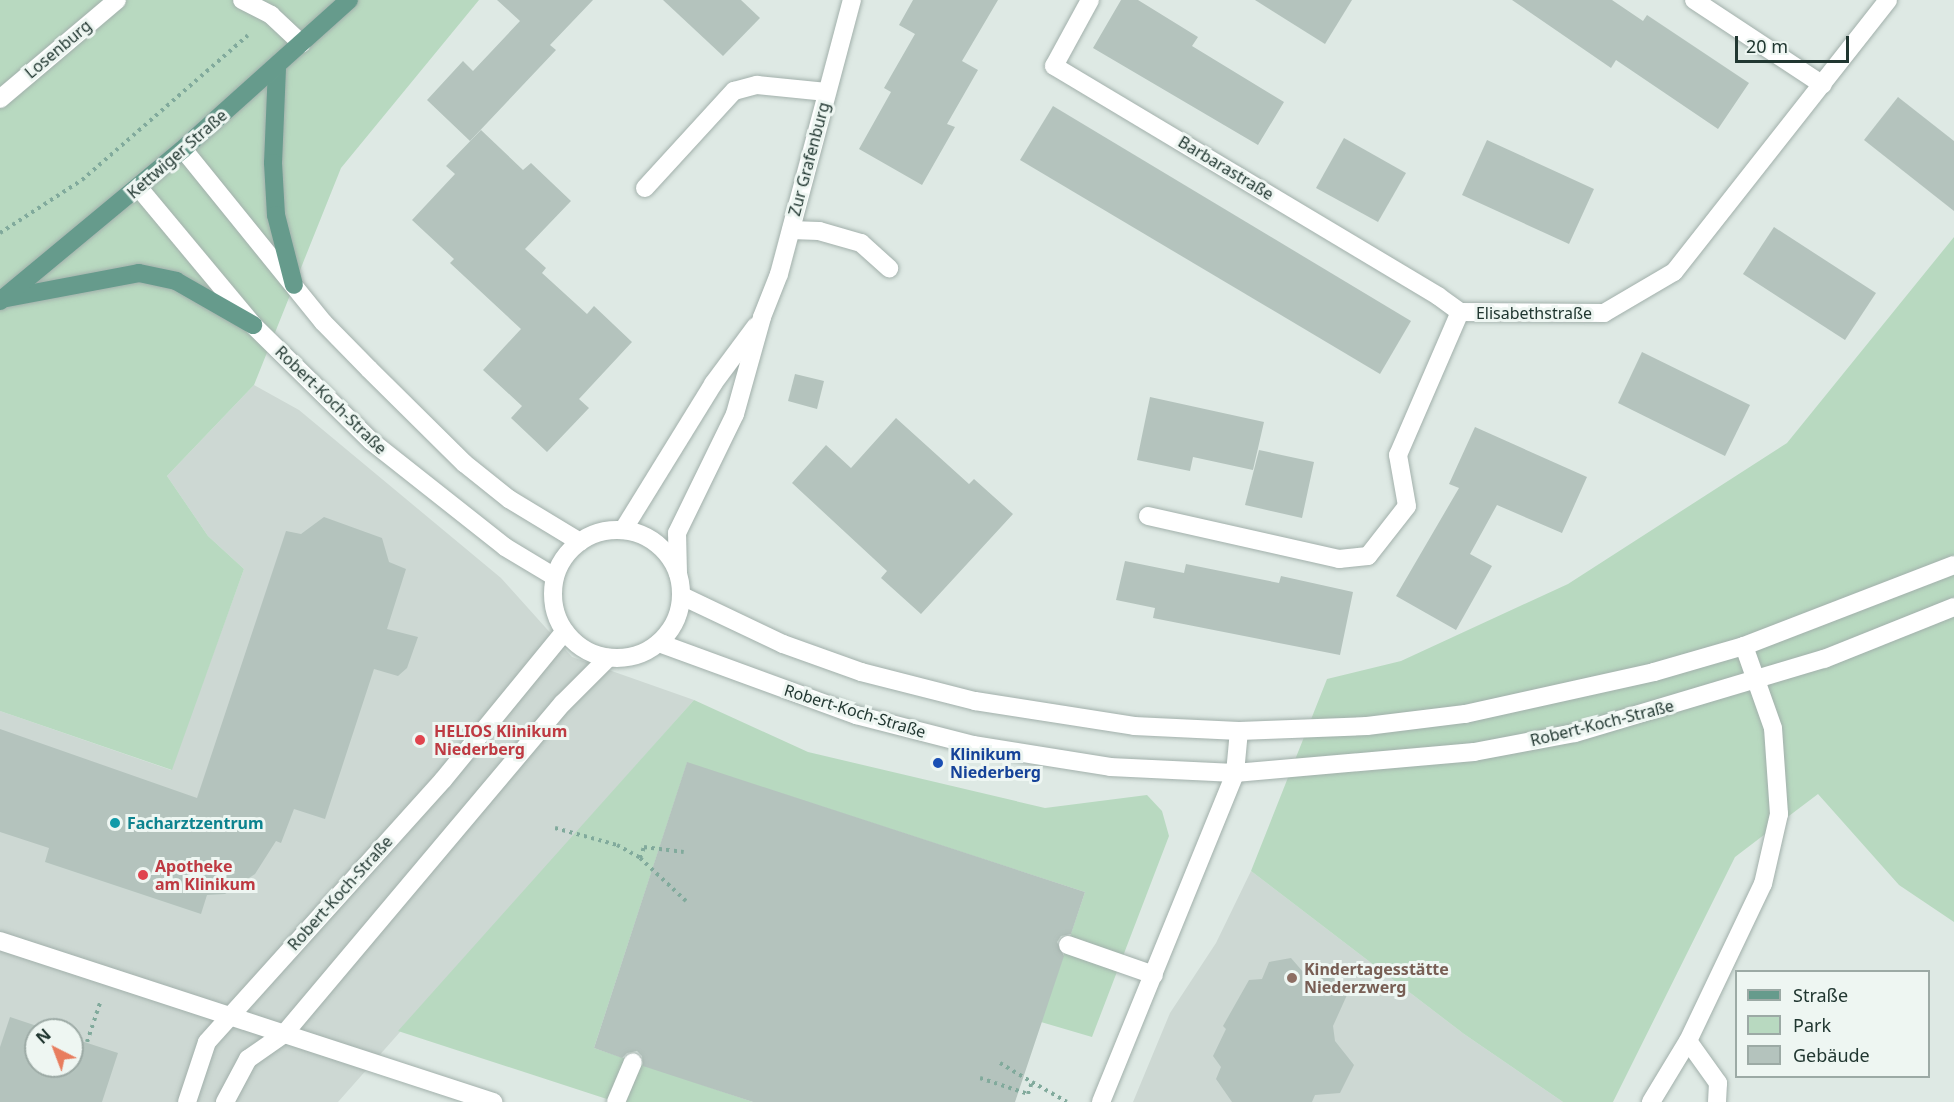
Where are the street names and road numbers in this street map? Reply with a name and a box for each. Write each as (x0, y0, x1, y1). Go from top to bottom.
street label: Losenburg (21, 16, 95, 82)
street label: Zur Grafenburg (785, 100, 833, 218)
street label: Kettwiger Straße (123, 106, 231, 202)
street label: Barbarastraße (1175, 132, 1277, 204)
street label: Elisabethstraße (1476, 303, 1592, 323)
street label: Robert-Koch-Straße (271, 342, 391, 458)
street label: Robert-Koch-Straße (782, 680, 928, 742)
street label: Robert-Koch-Straße (1528, 696, 1676, 750)
street label: Robert-Koch-Straße (284, 832, 396, 954)

